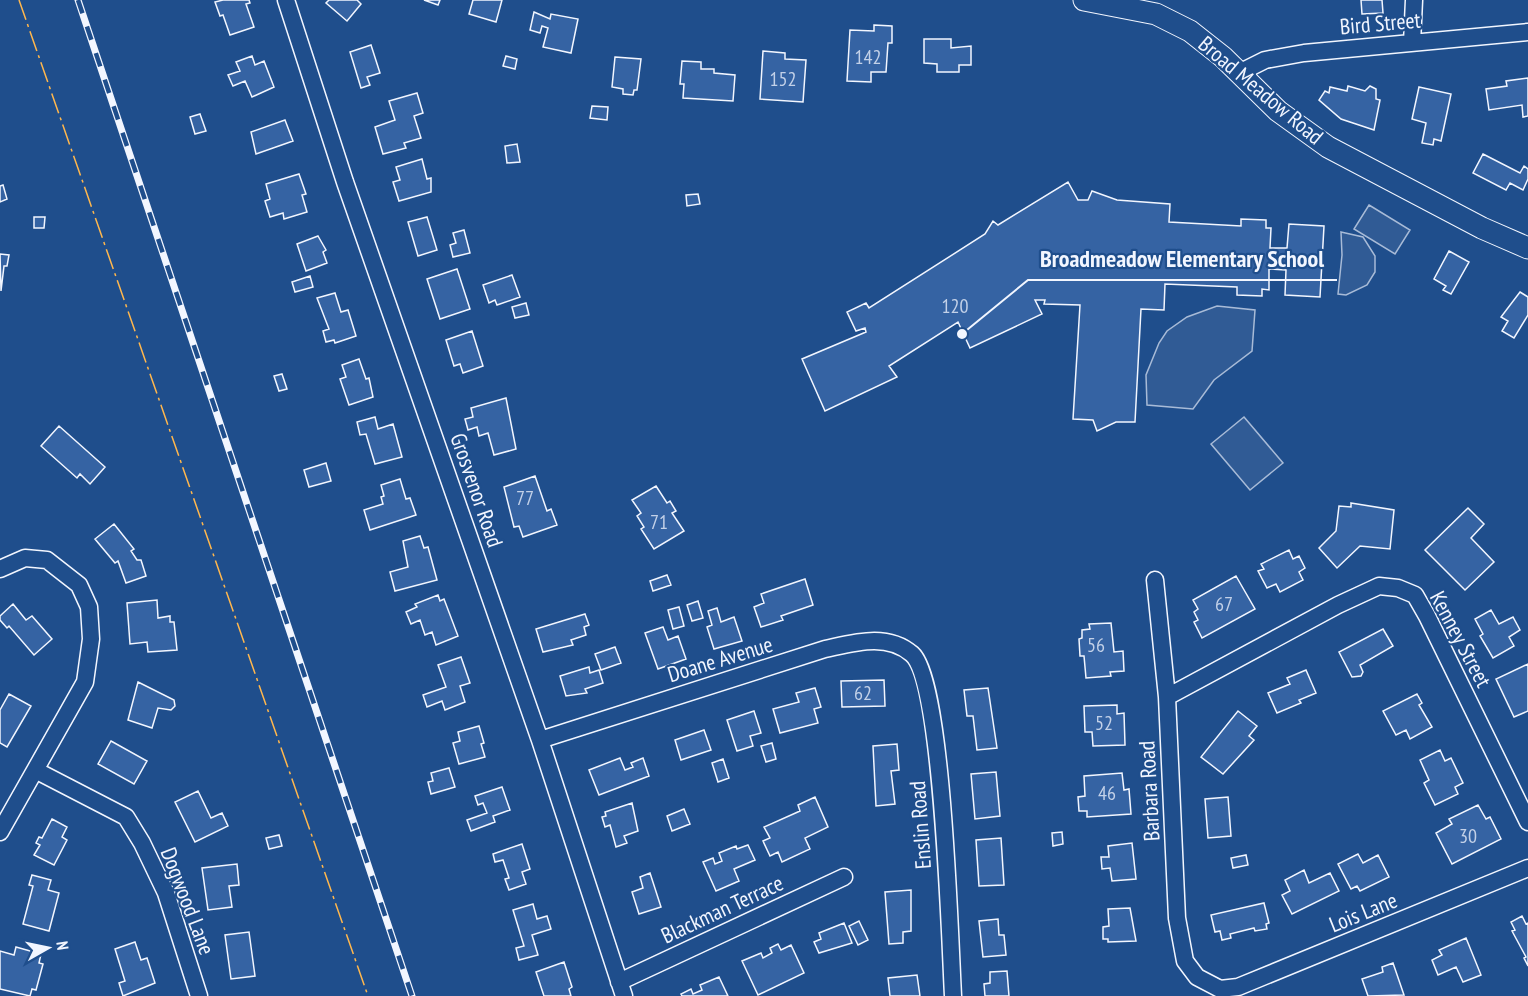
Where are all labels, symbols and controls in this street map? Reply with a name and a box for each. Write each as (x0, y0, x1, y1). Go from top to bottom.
street label: Bird Street (1338, 6, 1422, 40)
street label: Broad Meadow Road (1193, 30, 1329, 150)
house number: 142 (855, 44, 882, 70)
house number: 152 (770, 66, 797, 92)
callout: Broadmeadow Elementary School (1028, 238, 1337, 280)
text: Broadmeadow Elementary School (1040, 243, 1324, 274)
house number: 120 (942, 293, 969, 319)
street label: Grosvenor Road (444, 429, 510, 551)
house number: 77 (516, 485, 534, 511)
house number: 71 (650, 509, 668, 535)
street label: Kenney Street (1424, 586, 1498, 692)
house number: 67 (1215, 591, 1233, 617)
street label: Doane Avenue (664, 630, 776, 688)
house number: 56 (1087, 632, 1105, 658)
house number: 62 (854, 680, 872, 706)
house number: 52 (1095, 710, 1113, 736)
street label: Barbara Road (1132, 740, 1166, 842)
street label: Enslin Road (903, 780, 937, 870)
house number: 46 (1098, 780, 1116, 806)
house number: 30 (1459, 823, 1477, 849)
street label: Dogwood Lane (155, 843, 221, 959)
street label: Blackman Terrace (656, 869, 788, 949)
street label: Lois Lane (1325, 886, 1401, 938)
north arrow (18, 918, 78, 978)
text: N (52, 940, 73, 951)

